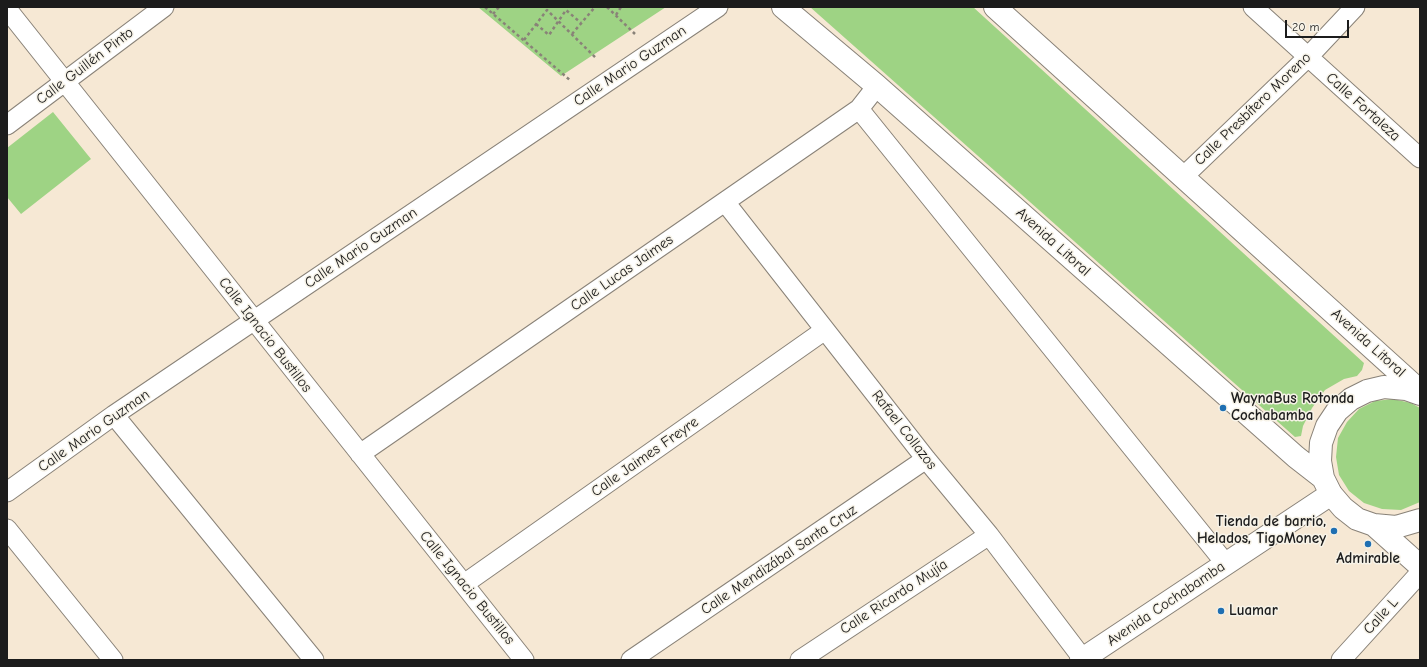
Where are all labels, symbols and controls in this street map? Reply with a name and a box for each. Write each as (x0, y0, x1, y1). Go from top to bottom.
scale bar (1287, 12, 1351, 38)
text: 20 m (1292, 20, 1320, 34)
street label: Calle Mario Guzman (570, 22, 690, 110)
street label: Calle Guillén Pinto (33, 24, 137, 108)
street label: Calle Presbítero Moreno (1191, 49, 1315, 169)
street label: Calle Fortaleza (1322, 69, 1404, 145)
street label: Calle Mario Guzman (301, 204, 421, 292)
street label: Avenida Litoral (1012, 204, 1094, 280)
street label: Calle Lucas Jaimes (567, 231, 677, 315)
street label: Calle Ignacio Bustillos (214, 274, 316, 396)
street label: Avenida Litoral (1327, 305, 1409, 381)
street label: Calle Mario Guzman (35, 386, 153, 476)
street label: Rafael Collazos (867, 387, 941, 473)
place label: WaynaBus Rotonda Cochabamba (1231, 390, 1354, 425)
marker: WaynaBus Rotonda Cochabamba (1218, 403, 1228, 413)
street label: Calle Jaimes Freyre (588, 413, 702, 501)
street label: Calle Mendizábal Santa Cruz (698, 501, 860, 619)
place label: Tienda de barrio, Helados, TigoMoney (1197, 513, 1326, 548)
marker: Tienda de barrio, Helados, TigoMoney (1329, 526, 1339, 536)
street label: Calle Ignacio Bustillos (416, 528, 518, 648)
marker: Admirable (1363, 539, 1373, 549)
place label: Admirable (1336, 550, 1400, 568)
street label: Calle Ricardo Mujía (837, 555, 951, 639)
street label: Avenida Cochabamba (1103, 558, 1229, 650)
street label: Calle L (1360, 594, 1402, 638)
place label: Luamar (1229, 602, 1278, 620)
marker: Luamar (1216, 606, 1226, 616)

